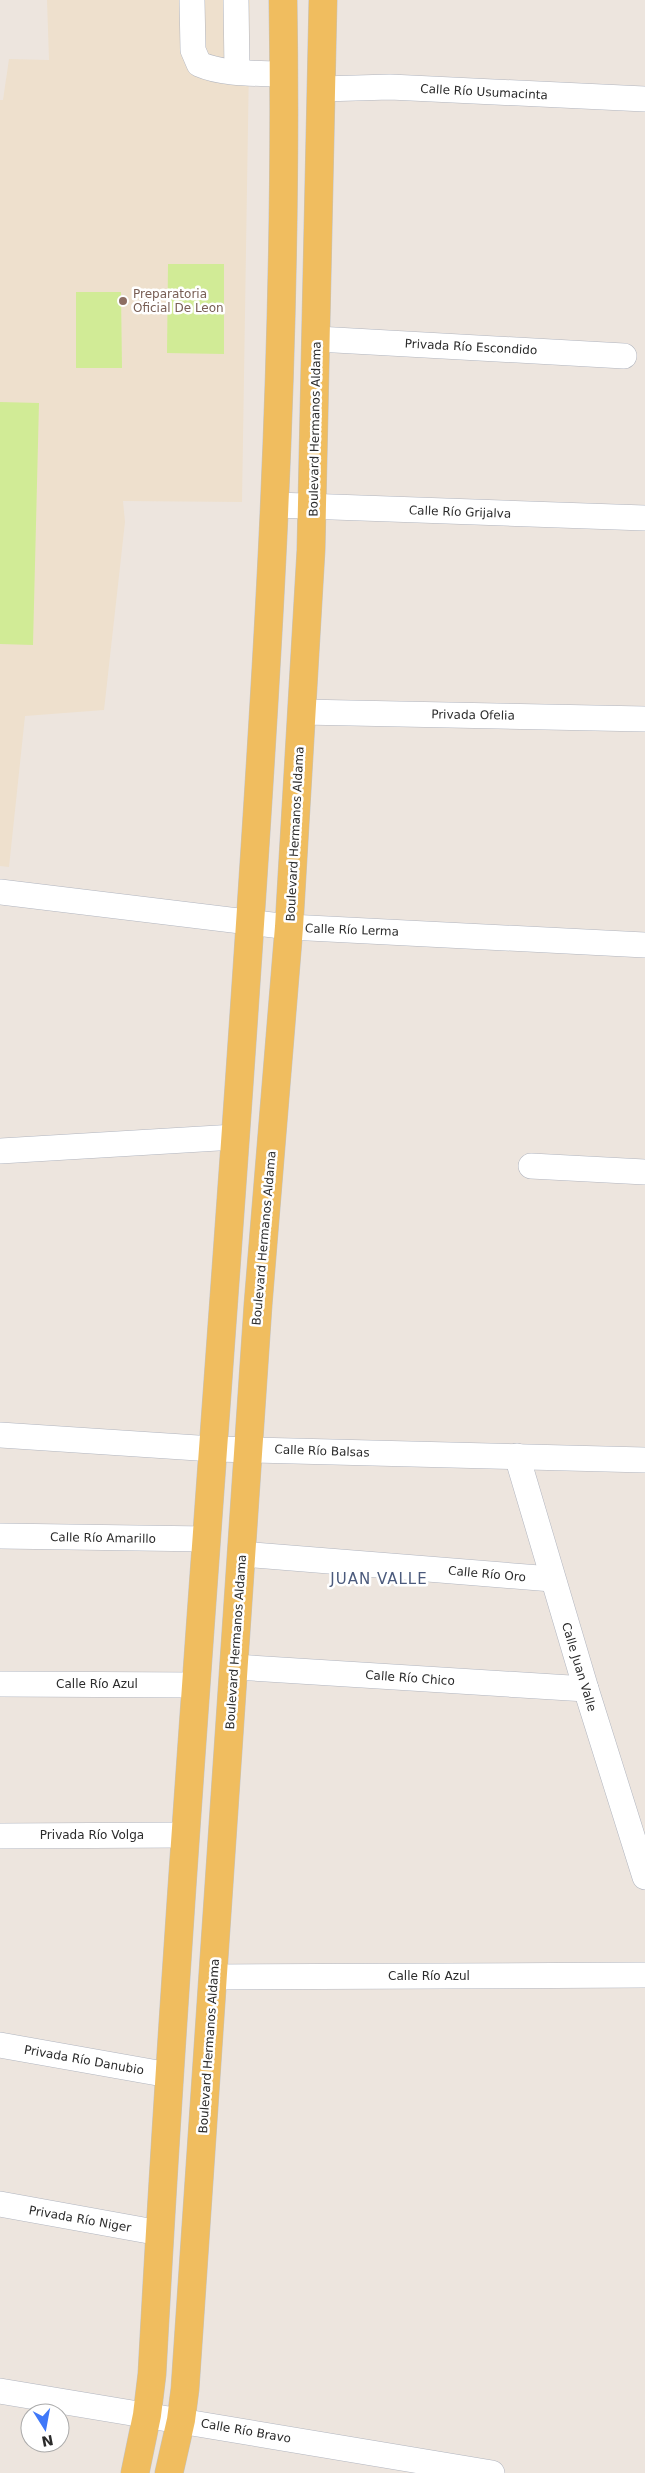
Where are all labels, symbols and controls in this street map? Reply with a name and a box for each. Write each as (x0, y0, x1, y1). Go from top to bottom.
street label: Calle Río Usumacinta (420, 82, 548, 102)
place label: Preparatoria Oficial De Leon (133, 287, 224, 315)
marker: Preparatoria Oficial De Leon (117, 295, 129, 307)
street label: Privada Río Escondido (404, 337, 538, 357)
street label: Boulevard Hermanos Aldama (306, 341, 324, 517)
street label: Calle Río Grijalva (409, 503, 511, 521)
street label: Privada Ofelia (431, 707, 515, 723)
street label: Boulevard Hermanos Aldama (283, 746, 307, 922)
street label: Calle Río Lerma (305, 921, 399, 939)
street label: Boulevard Hermanos Aldama (249, 1150, 279, 1326)
street label: Calle Río Balsas (274, 1442, 370, 1460)
street label: Calle Río Amarillo (50, 1530, 156, 1546)
street label: Boulevard Hermanos Aldama (223, 1554, 249, 1730)
street label: Calle Río Oro (448, 1564, 526, 1584)
district label: JUAN VALLE (329, 1570, 428, 1588)
street label: Calle Juan Valle (559, 1621, 599, 1713)
street label: Calle Río Chico (365, 1668, 455, 1688)
street label: Calle Río Azul (56, 1677, 138, 1691)
street label: Privada Río Volga (40, 1828, 144, 1842)
street label: Boulevard Hermanos Aldama (196, 1958, 222, 2134)
street label: Calle Río Azul (388, 1969, 470, 1983)
street label: Privada Río Danubio (23, 2043, 145, 2077)
street label: Privada Río Niger (28, 2203, 132, 2235)
north arrow (20, 2403, 70, 2453)
street label: Calle Río Bravo (200, 2416, 292, 2446)
text: N (40, 2432, 55, 2450)

